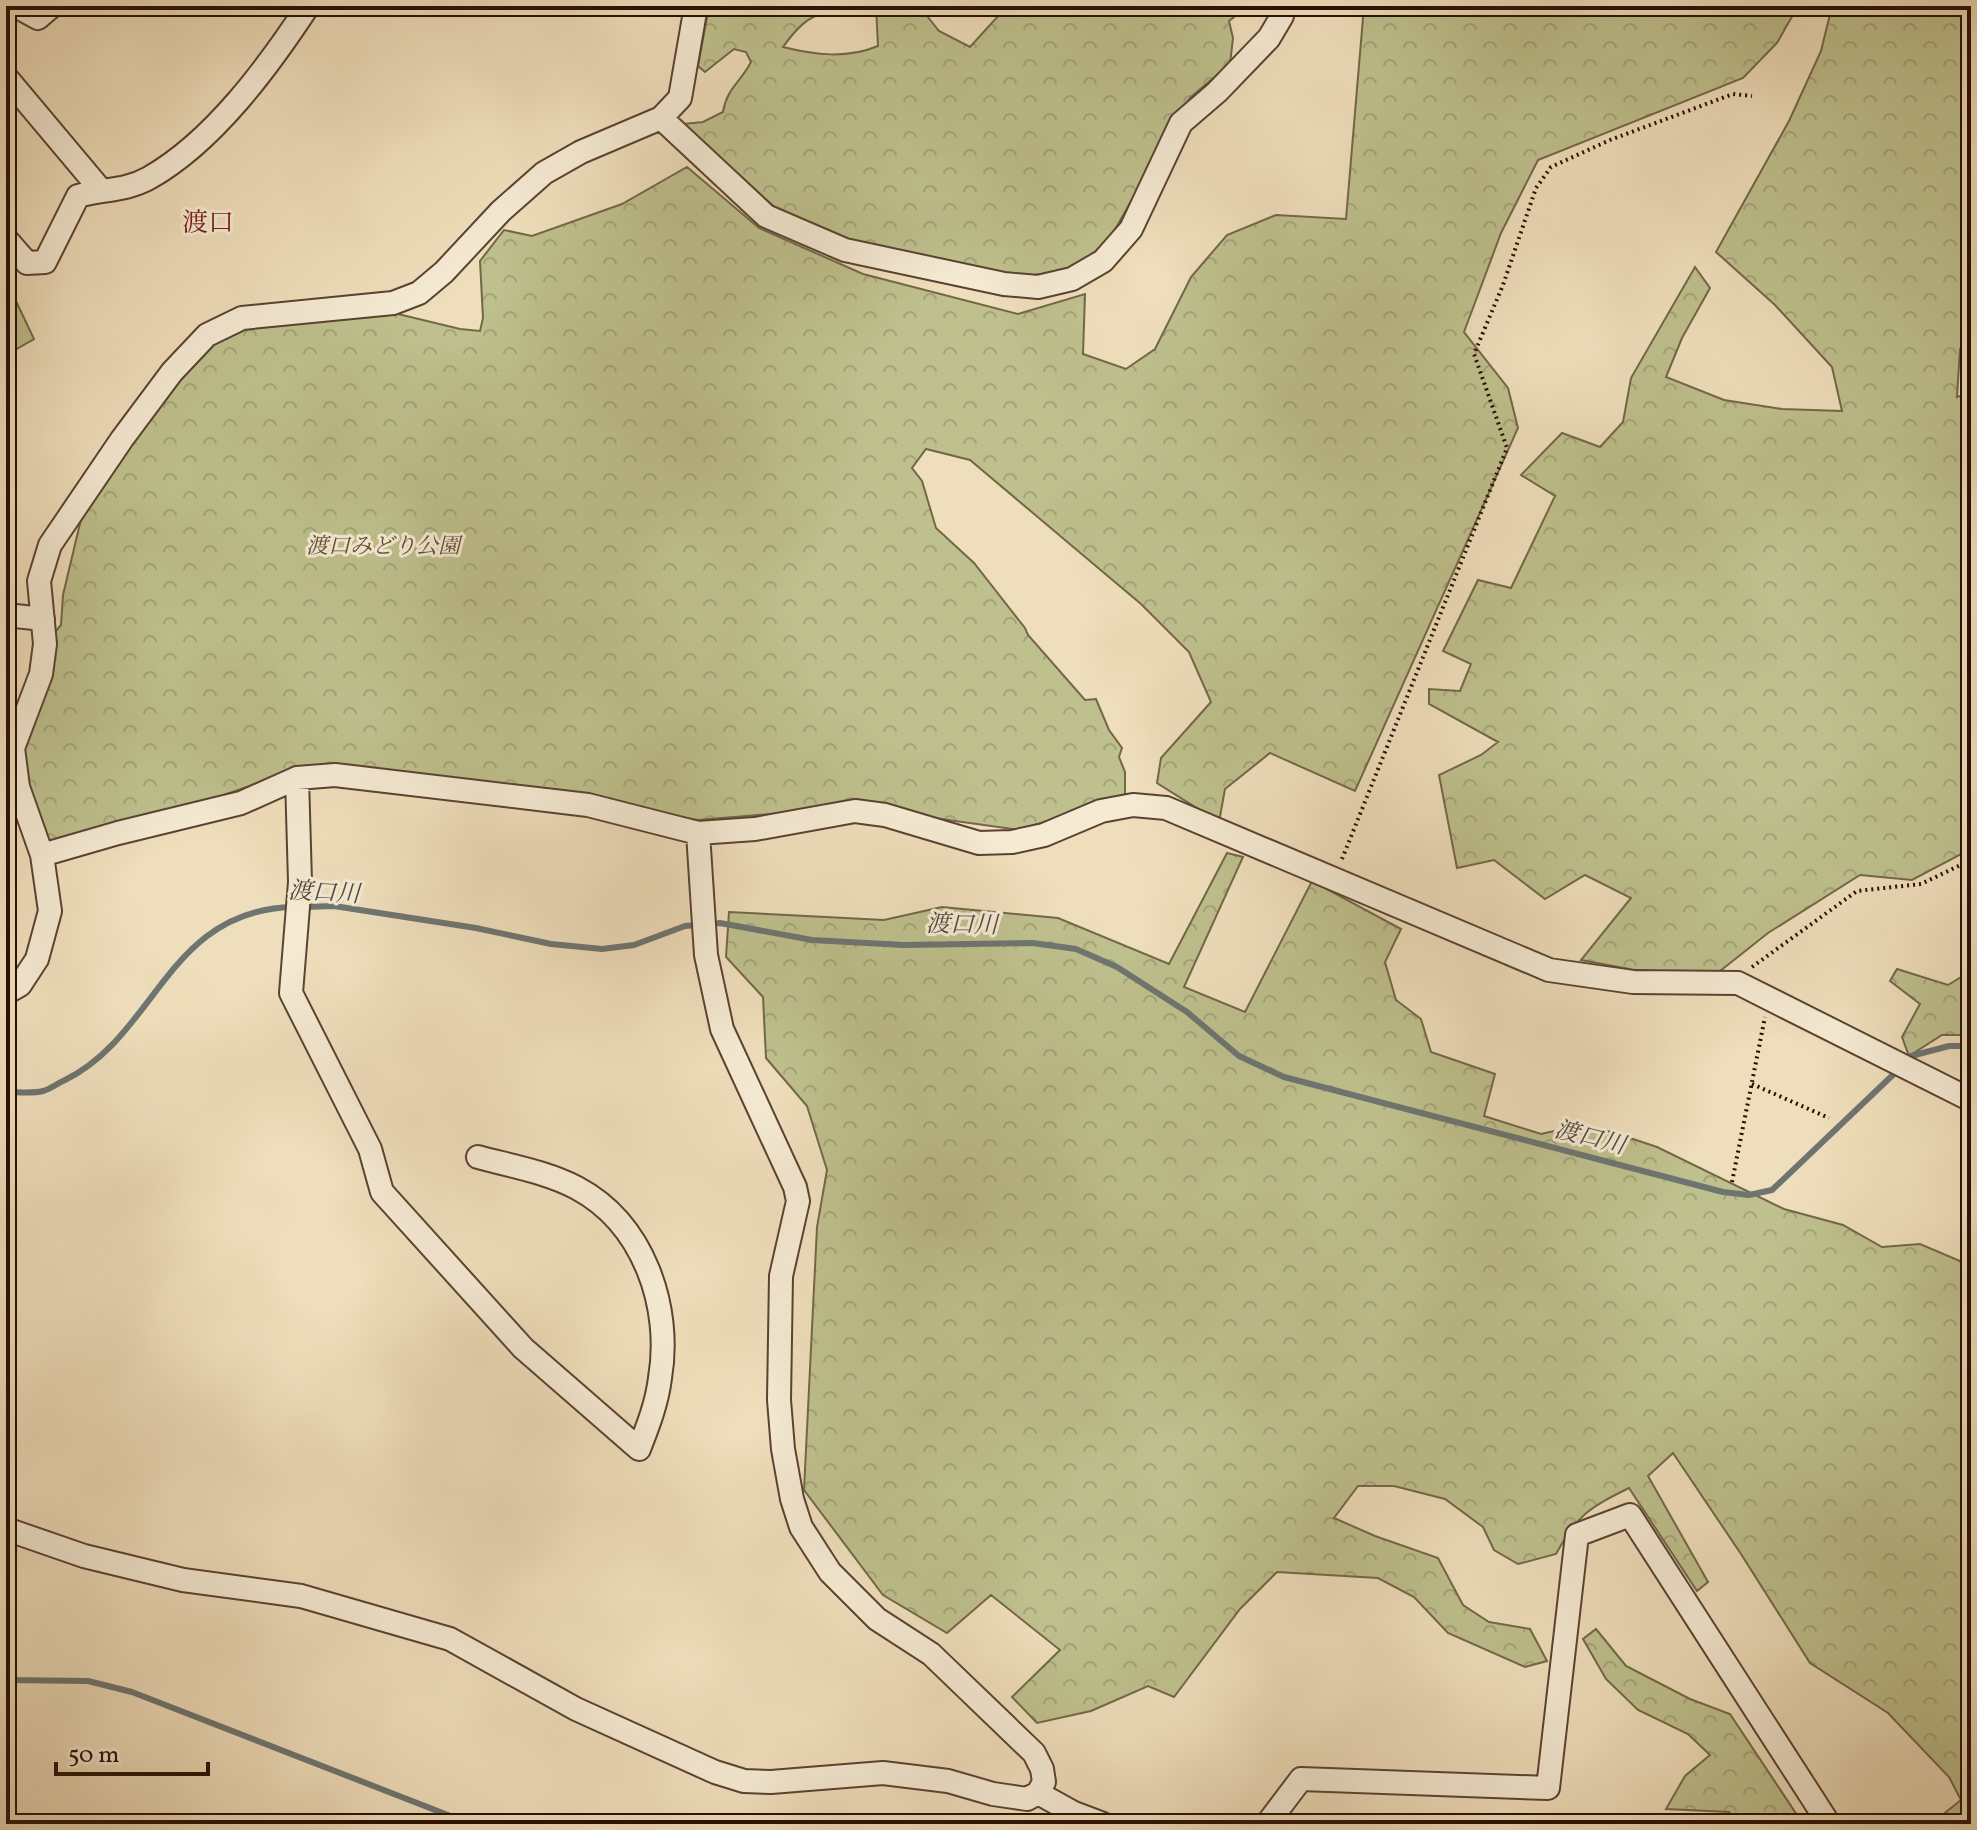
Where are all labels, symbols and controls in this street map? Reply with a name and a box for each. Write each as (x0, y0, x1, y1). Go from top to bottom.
district label: 渡口 (182, 206, 234, 242)
park label: 渡口みどり公園 (306, 532, 463, 563)
water label: 渡口川 (287, 875, 364, 913)
water label: 渡口川 (926, 908, 1001, 944)
water label: 渡口川 (1550, 1114, 1631, 1165)
scale bar (56, 1726, 208, 1776)
text: 50 m (68, 1739, 120, 1773)

